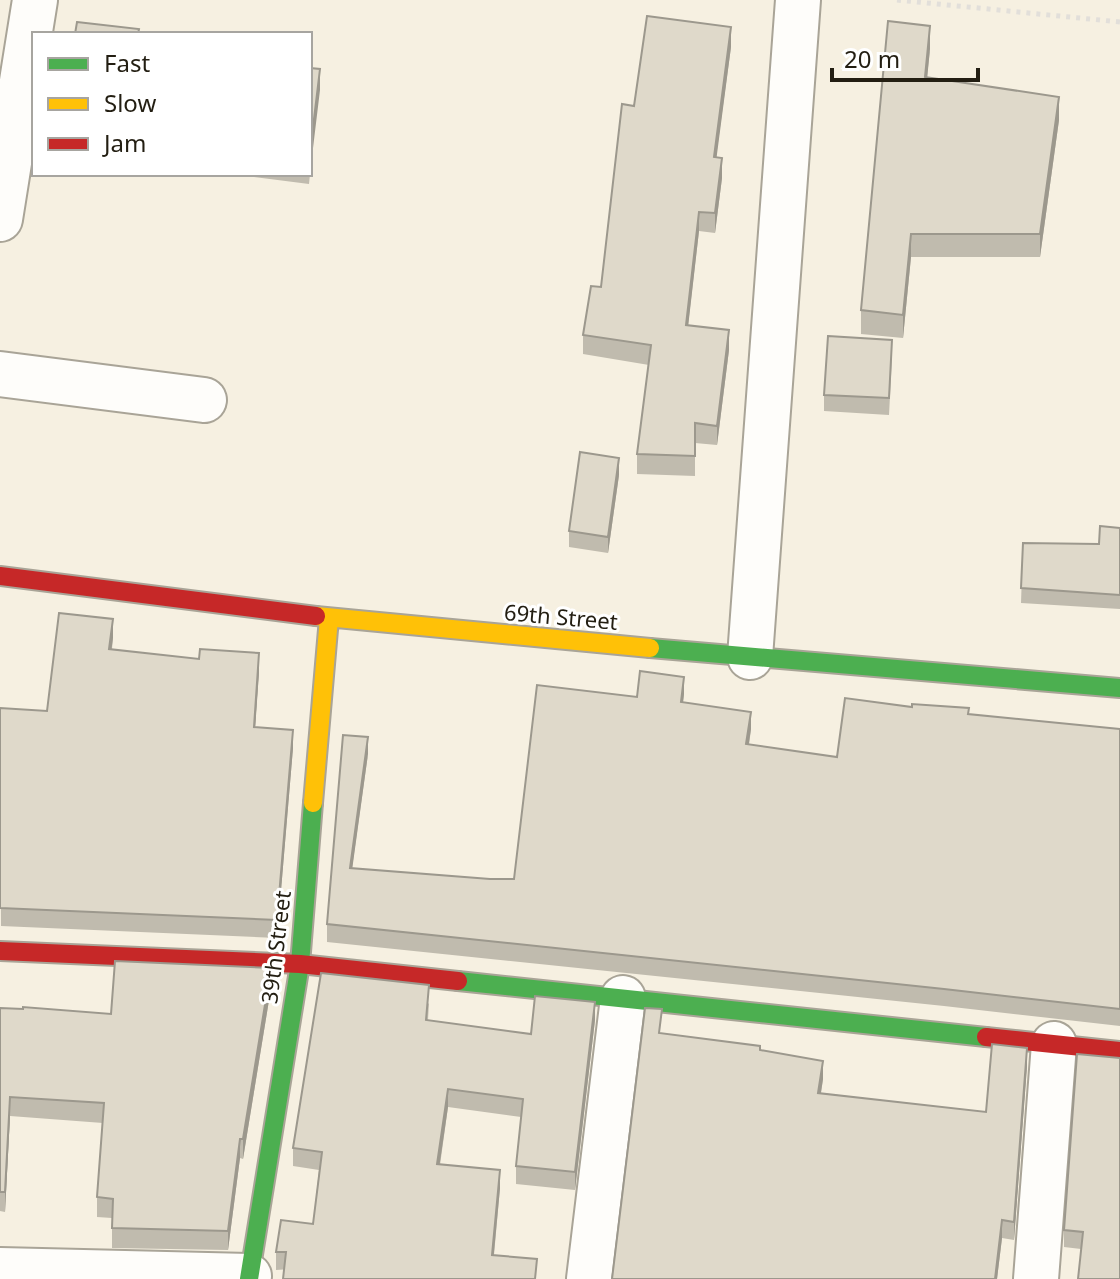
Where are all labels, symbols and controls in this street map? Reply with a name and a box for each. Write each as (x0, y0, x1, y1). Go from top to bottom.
legend (32, 32, 312, 176)
scale bar (832, 32, 978, 82)
text: 20 m (844, 42, 900, 75)
text: Fast (104, 46, 150, 79)
text: Slow (104, 86, 156, 119)
text: Jam (102, 126, 146, 159)
street label: 69th Street (503, 596, 619, 636)
street label: 39th Street (253, 889, 297, 1005)

